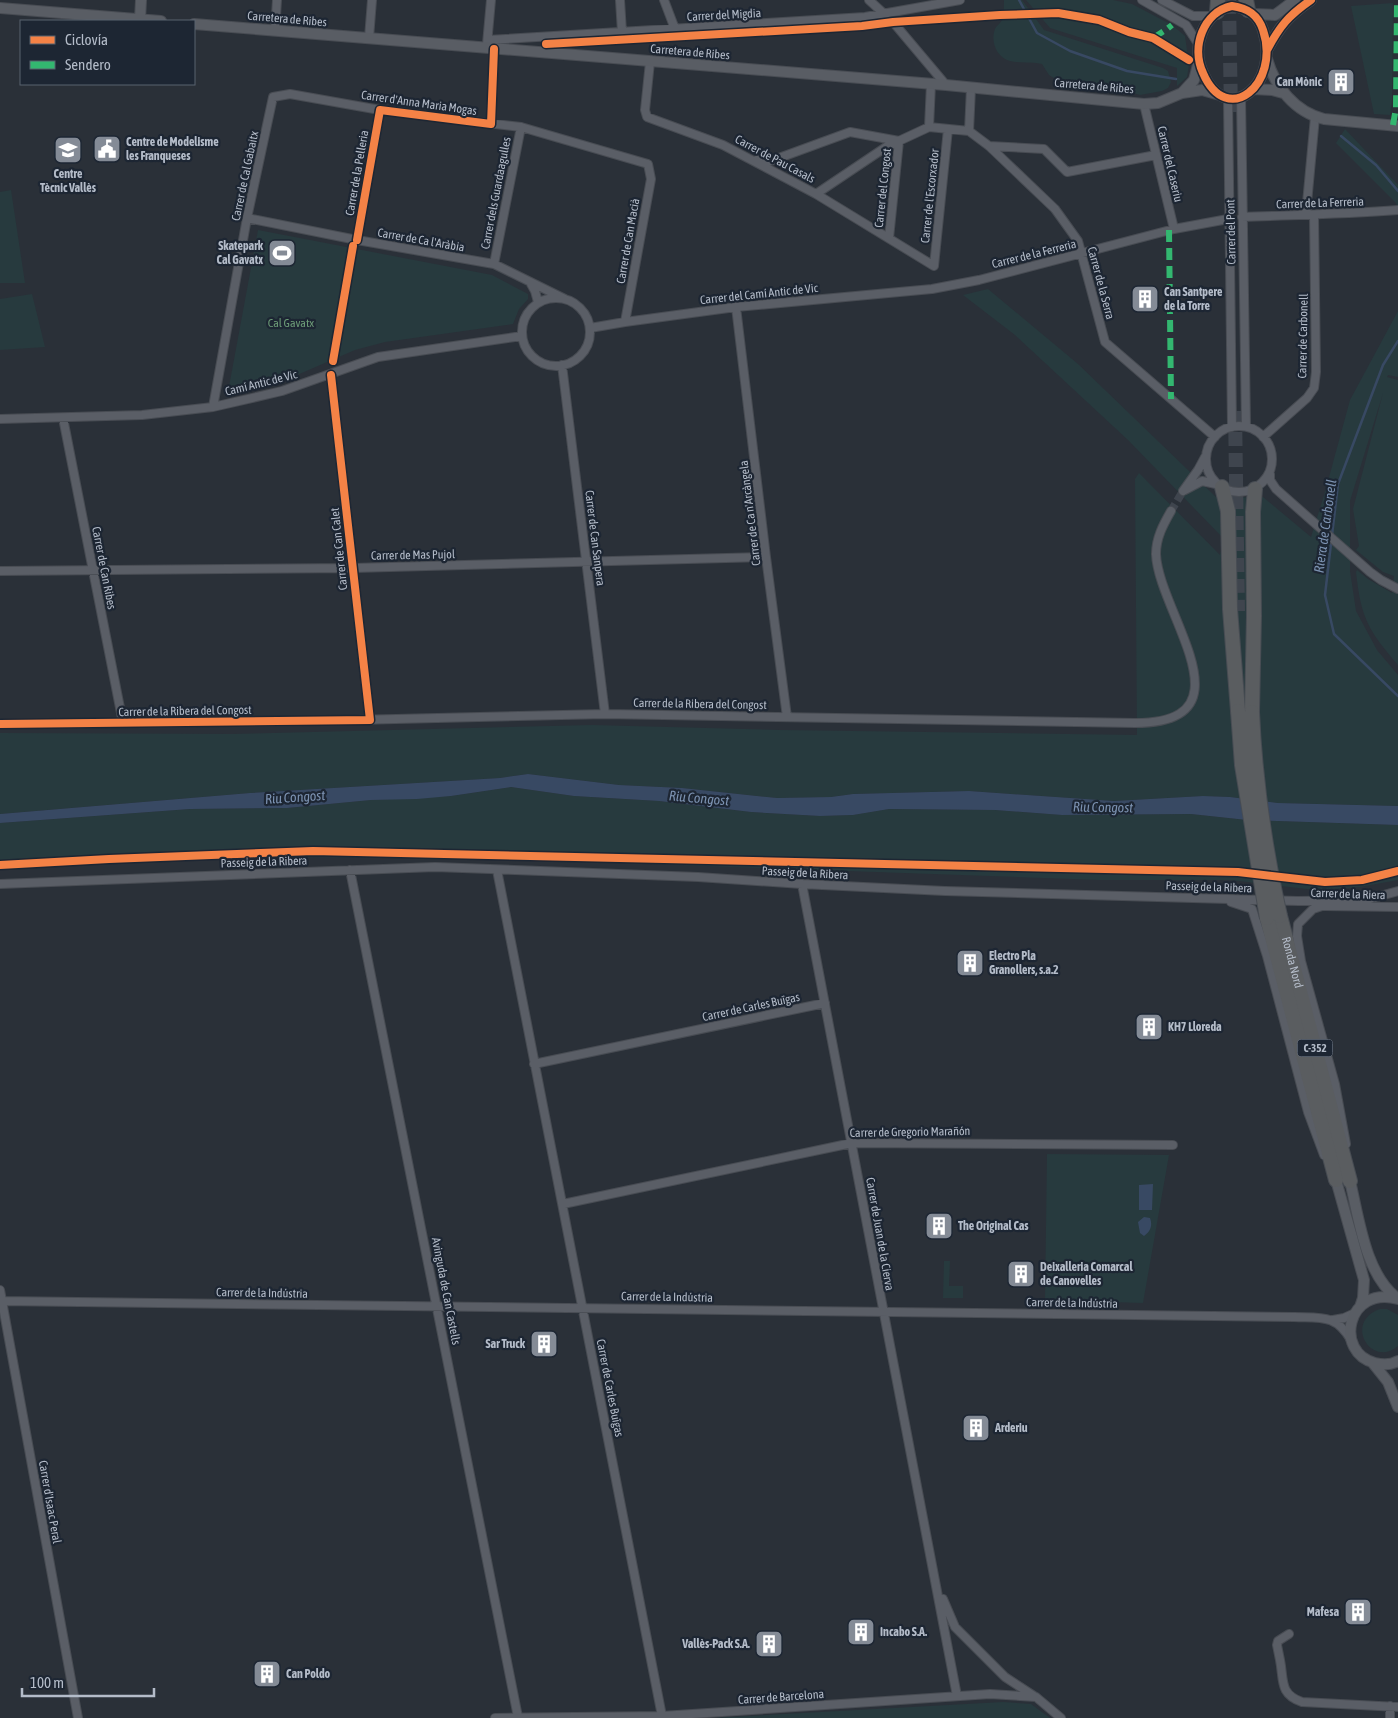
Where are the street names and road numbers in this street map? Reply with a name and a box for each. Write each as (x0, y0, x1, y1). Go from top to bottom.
street label: Carrer del Migdia (686, 6, 762, 24)
street label: Carretera de Ribes (247, 9, 327, 29)
street label: Carretera de Ribes (650, 42, 730, 62)
street label: Carretera de Ribes (1054, 76, 1134, 96)
street label: Carrer d'Anna Maria Mogas (360, 88, 478, 118)
street label: Carrer del Caseriu (1154, 125, 1186, 203)
street label: Carrer de la Pelleria (343, 129, 371, 217)
street label: Carrer de Cal Gabaitx (229, 130, 261, 222)
street label: Carrer de Pau Casals (733, 132, 817, 186)
street label: Carrer dels Guardaagulles (478, 136, 514, 250)
street label: Carrer del Congost (872, 147, 894, 228)
street label: Carrer de l'Escorxador (918, 148, 942, 244)
street label: Carrer de La Ferreria (1276, 194, 1364, 212)
street label: Carrer de Can Macià (614, 197, 642, 285)
street label: Carrer del Pont (1223, 199, 1239, 265)
street label: Carrer de Ca l'Aràbia (376, 225, 466, 255)
street label: Carrer de la Ferreria (990, 237, 1078, 271)
street label: Carrer de la Serra (1085, 245, 1117, 321)
street label: Carrer del Camí Antic de Vic (699, 281, 819, 307)
street label: Carrer de Carbonell (1295, 293, 1311, 379)
street label: Camí Antic de Vic (223, 367, 299, 399)
street label: Carrer de Ca n'Arcàngela (737, 460, 763, 566)
street label: Carrer de Can Sanpera (582, 489, 608, 587)
street label: Carrer de Can Calet (328, 507, 350, 591)
street label: Carrer de Can Ribes (89, 525, 119, 611)
street label: Carrer de Mas Pujol (371, 547, 456, 563)
street label: Carrer de la Ribera del Congost (633, 696, 767, 712)
street label: Carrer de la Ribera del Congost (118, 703, 252, 719)
street label: Passeig de la Ribera (220, 853, 308, 871)
street label: Passeig de la Ribera (761, 864, 849, 882)
street label: Passeig de la Ribera (1165, 878, 1253, 896)
street label: Carrer de la Riera (1310, 886, 1386, 902)
street label: Ronda Nord (1279, 935, 1306, 990)
street label: Carrer de Carles Buïgas (701, 990, 801, 1024)
road number: C-352 (1298, 1040, 1332, 1056)
street label: Carrer de Gregorio Marañón (850, 1124, 970, 1140)
street label: Carrer de Juan de la Cierva (863, 1176, 897, 1292)
street label: Avinguda de Can Castells (429, 1236, 463, 1346)
street label: Carrer de la Indústria (216, 1285, 308, 1301)
street label: Carrer de la Indústria (621, 1289, 713, 1305)
street label: Carrer de la Indústria (1026, 1295, 1118, 1311)
street label: Carrer de Carles Buïgas (594, 1338, 626, 1438)
street label: Carrer d'Isaac Peral (36, 1459, 64, 1545)
street label: Carrer de Barcelona (737, 1687, 825, 1707)

